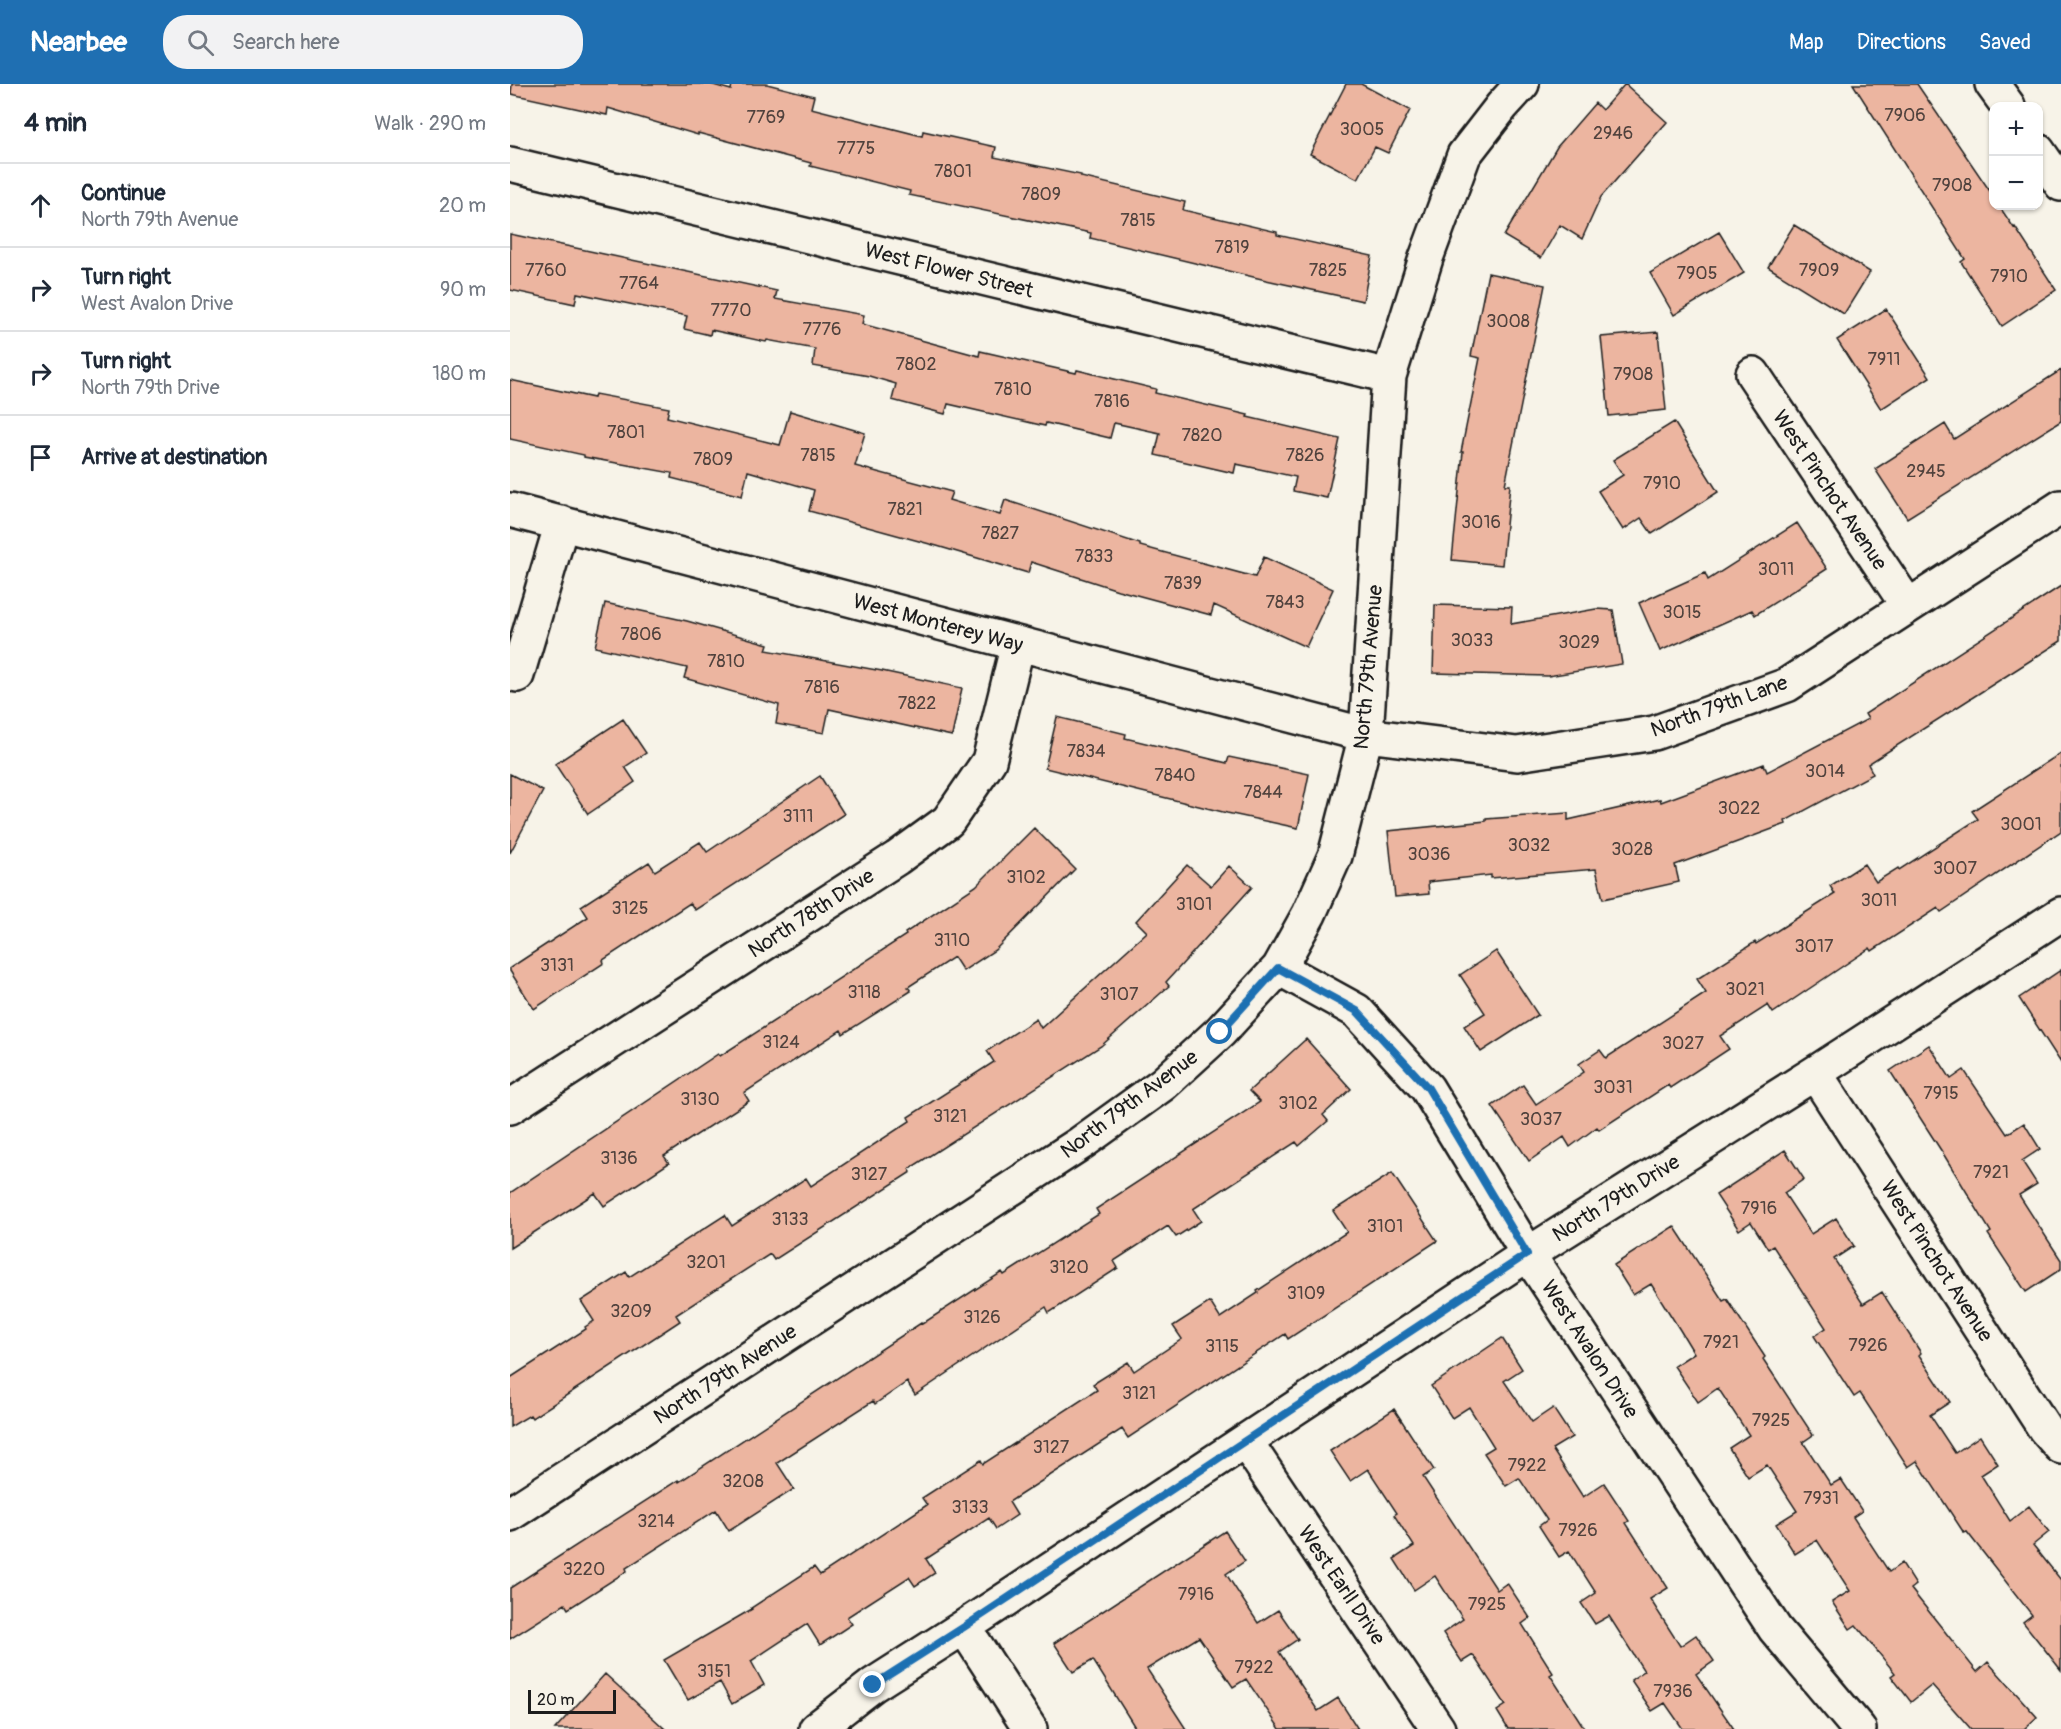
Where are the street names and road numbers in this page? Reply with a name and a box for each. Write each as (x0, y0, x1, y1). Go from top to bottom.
street label: West Flower Street (862, 236, 1037, 305)
street label: West Pinchot Avenue (1766, 405, 1893, 576)
street label: North 79th Avenue (1348, 583, 1389, 750)
street label: West Monterey Way (850, 588, 1026, 659)
street label: North 79th Lane (1647, 669, 1792, 744)
street label: North 78th Drive (743, 862, 880, 964)
street label: North 79th Avenue (1055, 1044, 1204, 1165)
street label: North 79th Drive (1547, 1148, 1686, 1248)
street label: West Pinchot Avenue (1874, 1175, 1999, 1348)
street label: West Avalon Drive (1535, 1275, 1645, 1424)
street label: North 79th Avenue (649, 1318, 802, 1431)
street label: West Earll Drive (1292, 1520, 1392, 1651)

